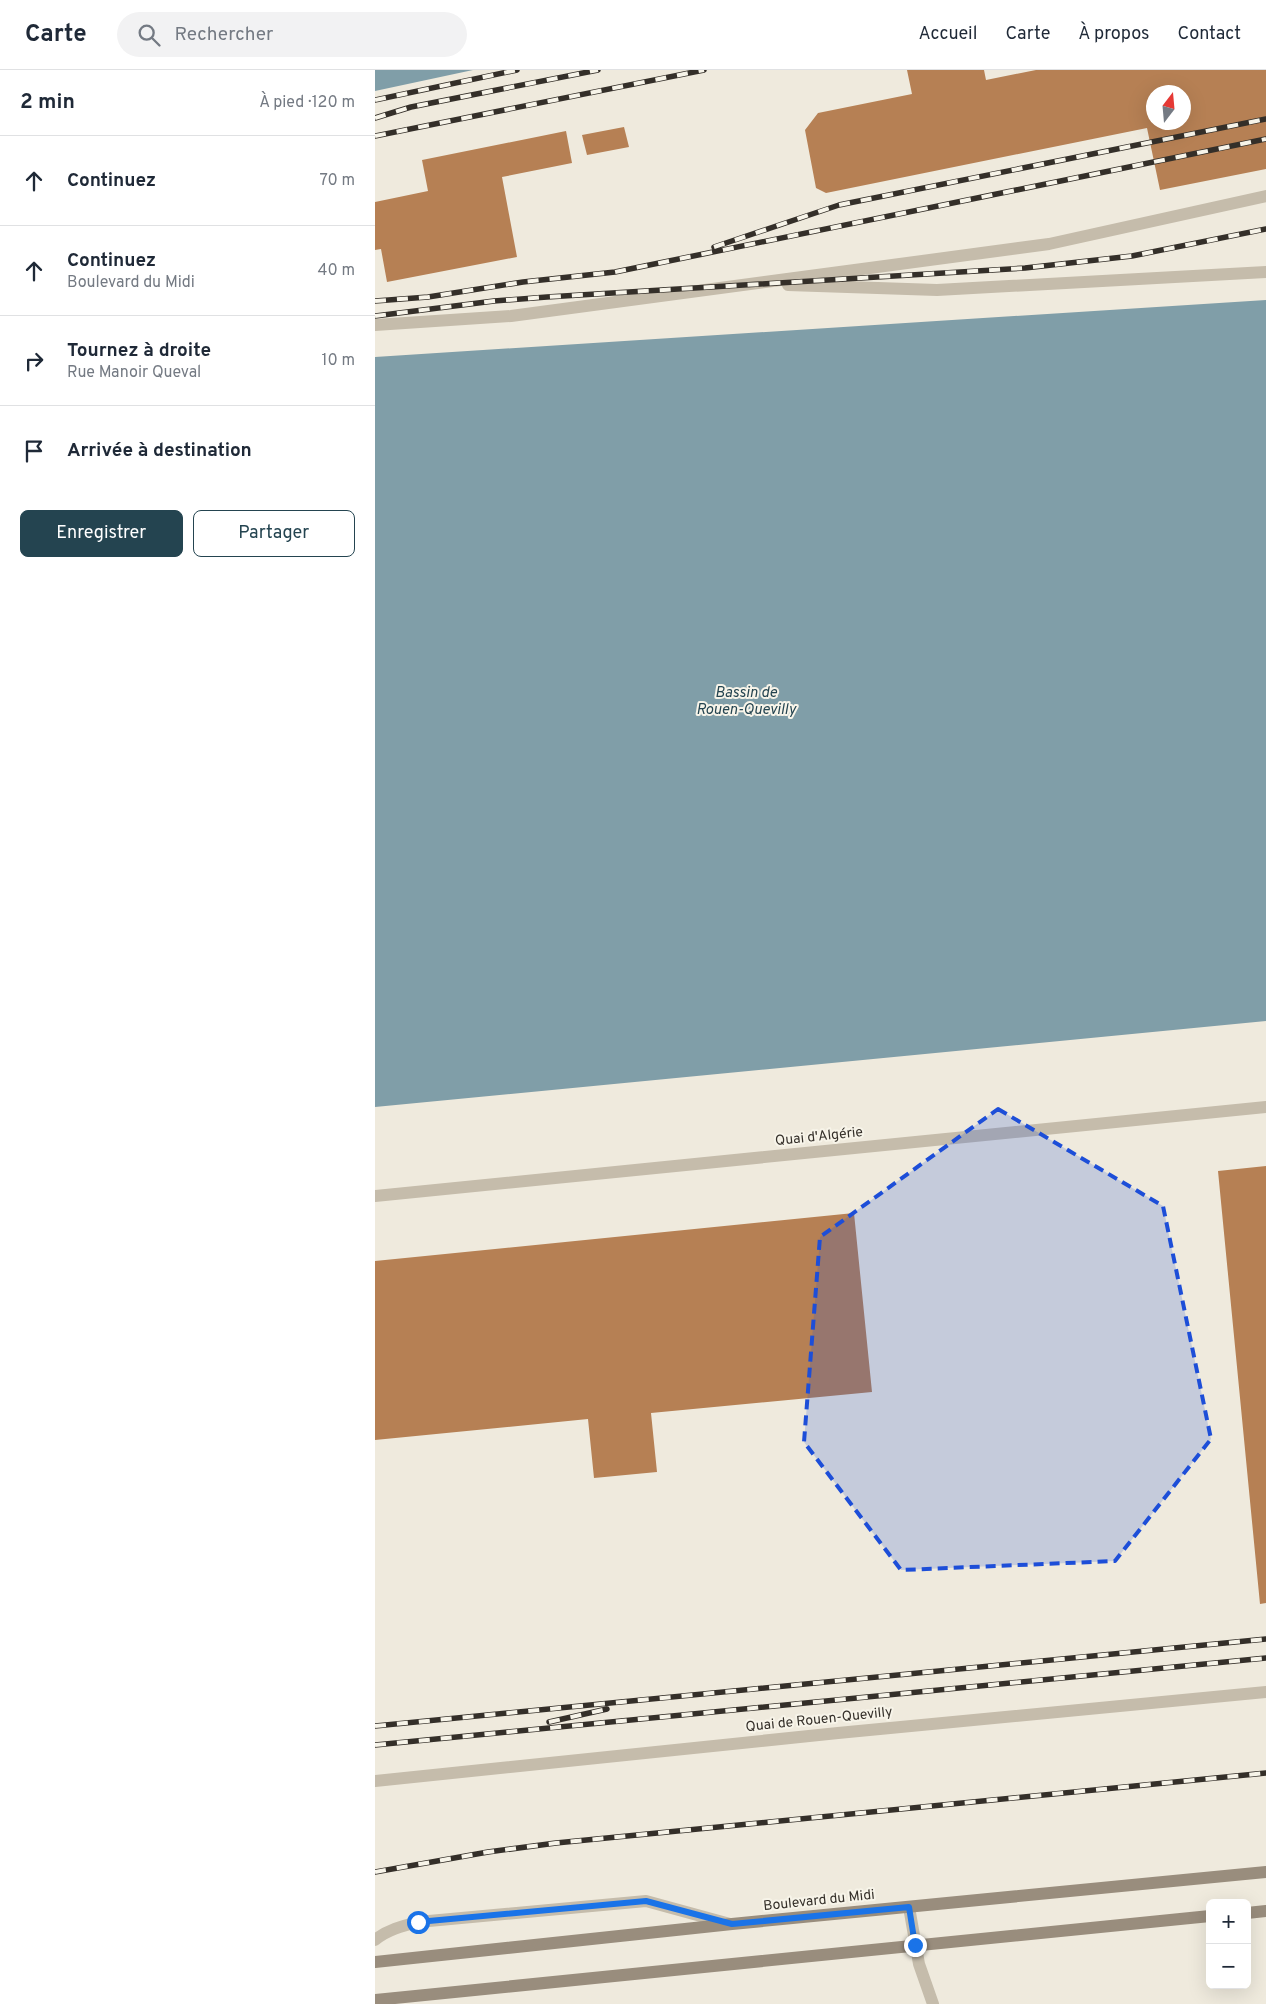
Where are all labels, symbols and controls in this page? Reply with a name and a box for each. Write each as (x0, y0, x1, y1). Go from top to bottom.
search box (117, 12, 467, 57)
text: Carte (25, 20, 87, 50)
icon: search (135, 21, 163, 49)
text: Rechercher (175, 23, 273, 47)
text: Accueil (918, 23, 977, 46)
text: Carte (1005, 23, 1050, 46)
text: À propos (1078, 23, 1149, 46)
text: Contact (1177, 23, 1241, 46)
north arrow (1146, 85, 1191, 130)
text: 2 min (20, 89, 75, 116)
text: À pied · 120 m (259, 93, 355, 113)
icon: ahead (20, 167, 48, 195)
text: Continuez (67, 169, 156, 193)
text: 70 m (320, 171, 355, 191)
text: Continuez (67, 249, 156, 273)
icon: ahead (20, 257, 48, 285)
text: 40 m (317, 261, 355, 281)
text: Boulevard du Midi (67, 273, 195, 293)
text: Tournez à droite (67, 339, 211, 363)
icon: right (20, 347, 48, 375)
text: 10 m (321, 351, 355, 371)
text: Rue Manoir Queval (67, 363, 201, 383)
icon: arrive (20, 437, 48, 465)
text: Arrivée à destination (67, 439, 252, 463)
button: Enregistrer (20, 510, 183, 557)
button: Partager (193, 510, 355, 557)
water label: Bassin de Rouen-Quevilly (696, 684, 797, 720)
street label: Quai d'Algérie (774, 1124, 864, 1150)
street label: Quai de Rouen-Quevilly (745, 1704, 893, 1736)
street label: Boulevard du Midi (762, 1887, 876, 1915)
map controls (1206, 1899, 1251, 1989)
button: + (1206, 1899, 1251, 1944)
route start (407, 1911, 430, 1934)
route end (904, 1934, 927, 1957)
button: − (1206, 1944, 1251, 1989)

